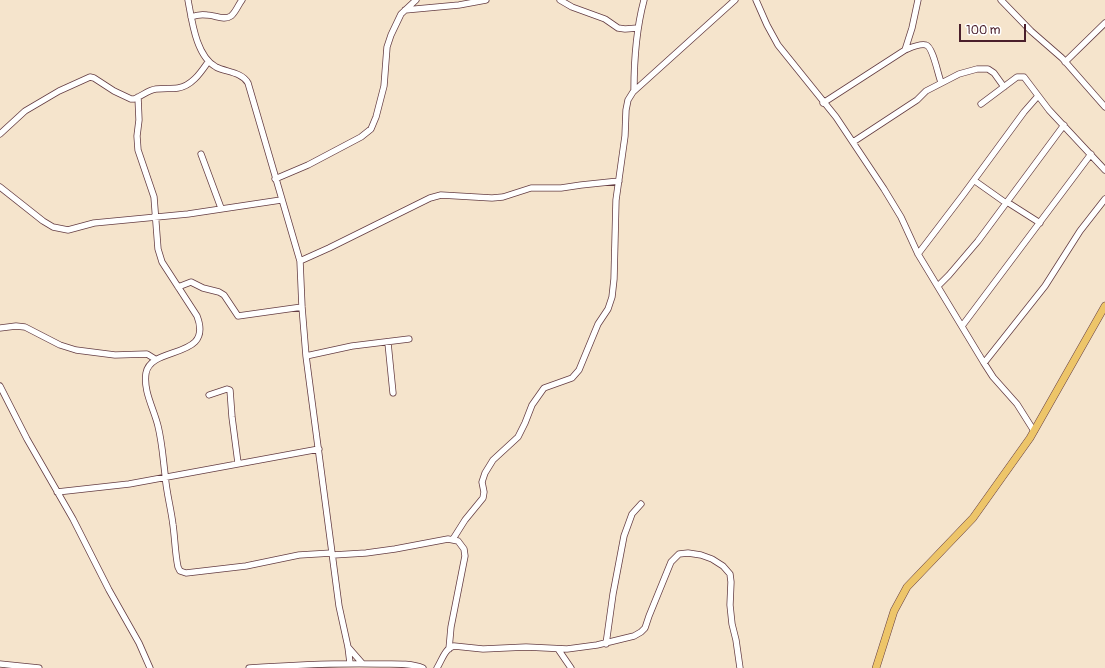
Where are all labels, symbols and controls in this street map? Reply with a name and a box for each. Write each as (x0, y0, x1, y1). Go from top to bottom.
scale bar (961, 16, 1028, 42)
text: 100 m (966, 23, 1000, 38)

